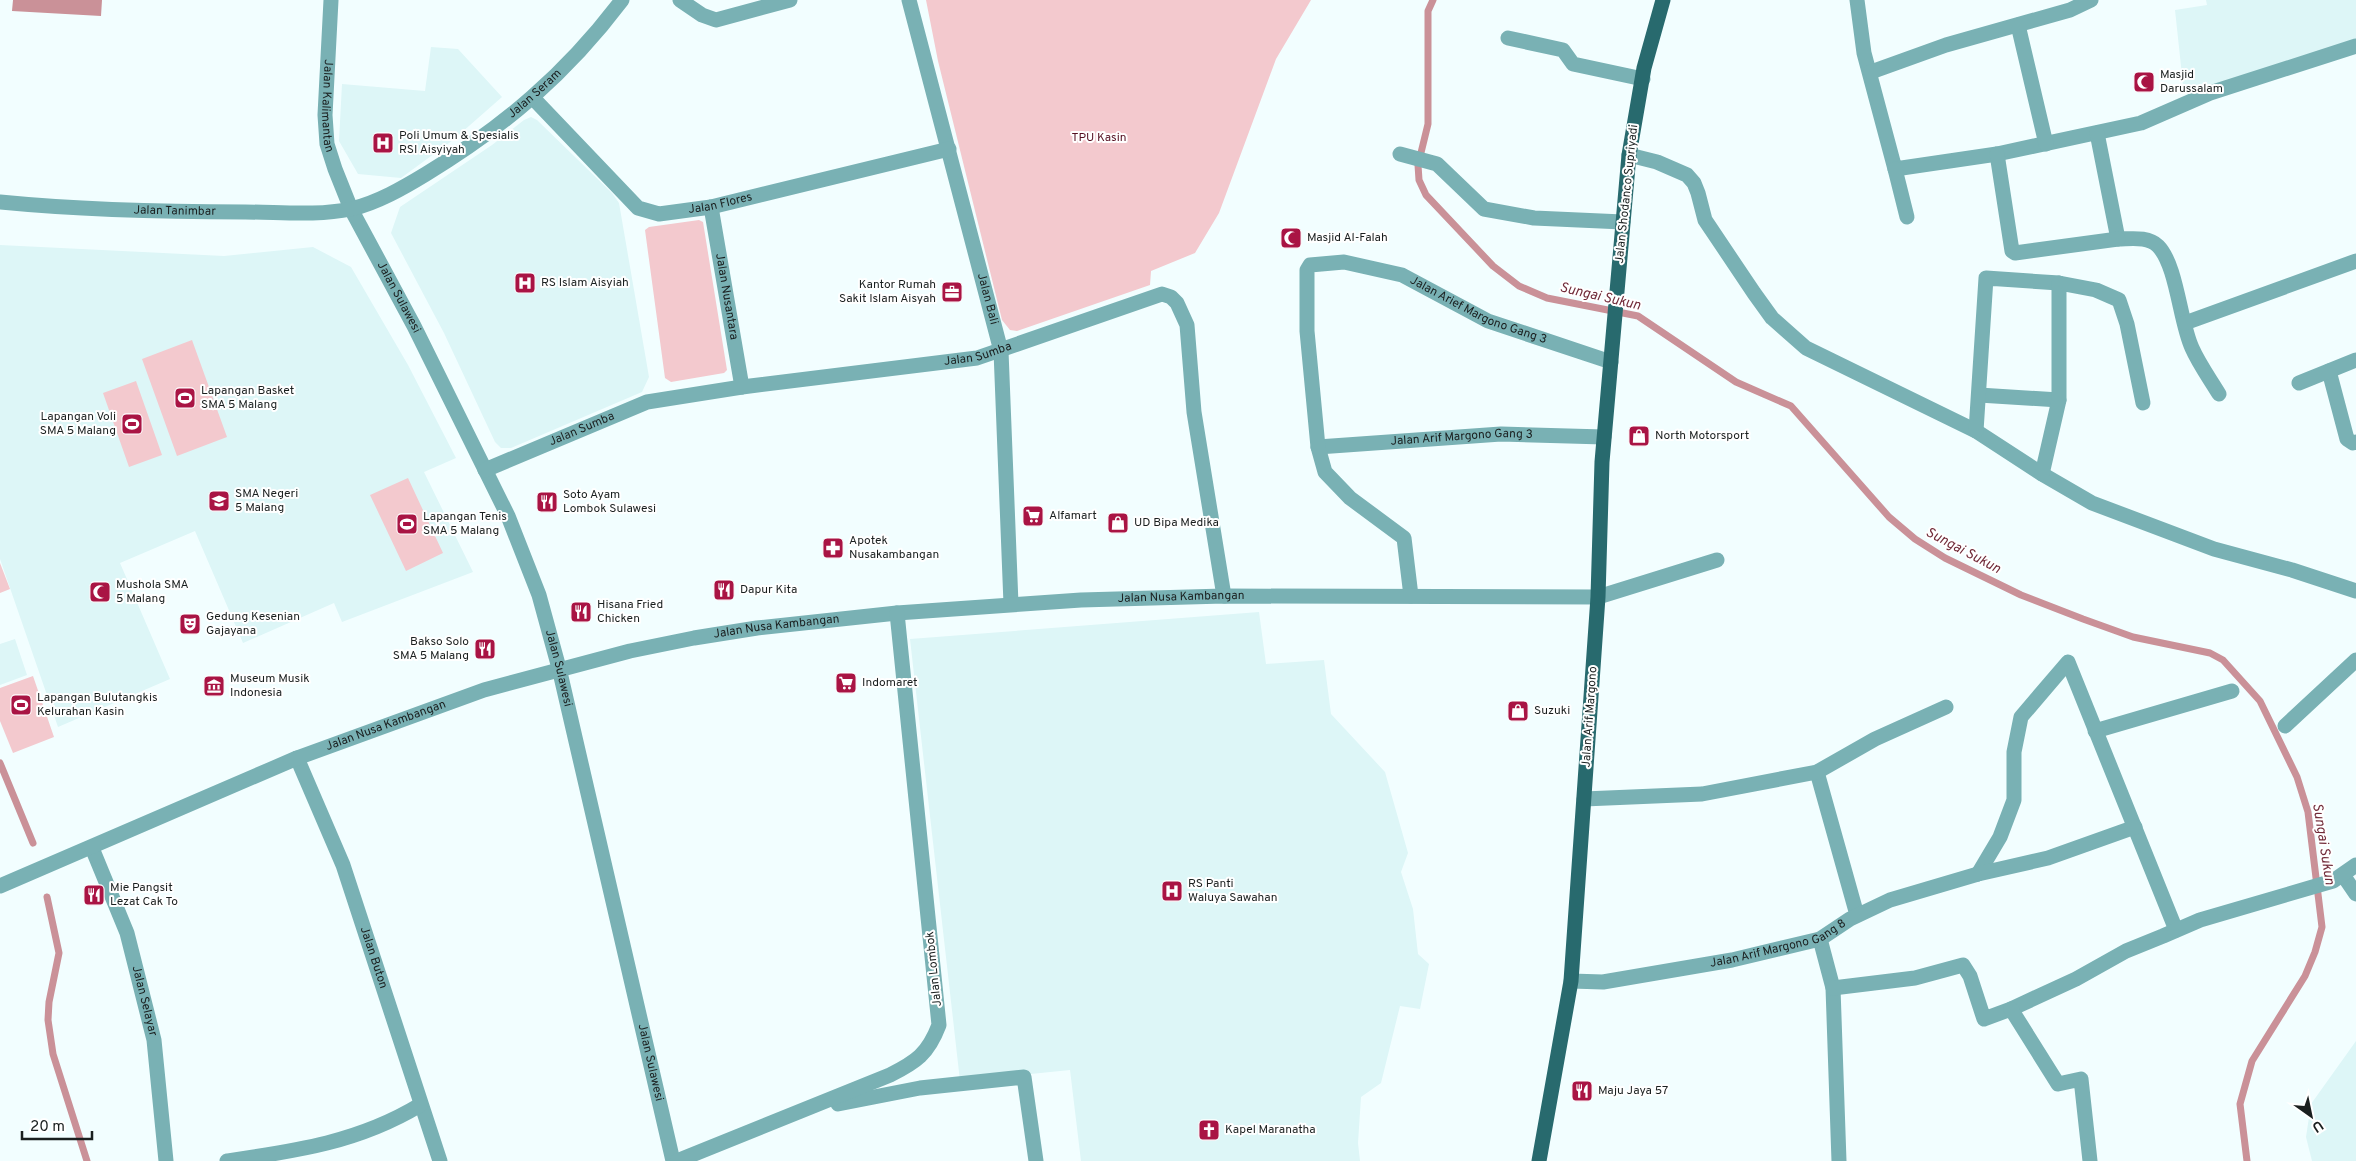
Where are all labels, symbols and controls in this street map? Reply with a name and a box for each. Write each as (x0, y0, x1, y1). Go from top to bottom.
street label: Jalan Kalimantan (317, 59, 337, 154)
street label: Jalan Seram (505, 66, 565, 122)
place label: Masjid Darussalam (2160, 67, 2223, 97)
mosque icon: Masjid Darussalam (2132, 70, 2156, 94)
street label: Jalan Shodanco Supriyadi (1612, 124, 1642, 264)
place label: Poli Umum & Spesialis RSI Aisyiyah (399, 128, 519, 158)
park label: TPU Kasin (1072, 130, 1127, 146)
hospital icon: Poli Umum & Spesialis RSI Aisyiyah (371, 131, 395, 155)
street label: Jalan Flores (687, 189, 754, 218)
street label: Jalan Tanimbar (133, 202, 216, 220)
mosque icon: Masjid Al-Falah (1279, 226, 1303, 250)
place label: Masjid Al-Falah (1307, 230, 1388, 246)
street label: Jalan Nusantara (711, 252, 742, 341)
street label: Jalan Sulawesi (373, 259, 424, 336)
hospital icon: RS Islam Aisyiah (513, 271, 537, 295)
street label: Jalan Bali (973, 271, 1002, 326)
street label: Jalan Arief Margono Gang 3 (1407, 273, 1549, 348)
place label: RS Islam Aisyiah (541, 275, 629, 291)
place label: Kantor Rumah Sakit Islam Aisyah (839, 277, 936, 307)
water label: Sungai Sukun (1558, 279, 1643, 315)
office icon: Kantor Rumah Sakit Islam Aisyah (940, 280, 964, 304)
street label: Jalan Sumba (943, 339, 1014, 370)
place label: Lapangan Basket SMA 5 Malang (201, 383, 294, 413)
sports icon: Lapangan Basket SMA 5 Malang (173, 386, 197, 410)
place label: Lapangan Voli SMA 5 Malang (40, 409, 116, 439)
street label: Jalan Sumba (547, 409, 617, 450)
sports icon: Lapangan Voli SMA 5 Malang (120, 412, 144, 436)
shop icon: North Motorsport (1627, 424, 1651, 448)
street label: Jalan Arif Margono Gang 3 (1390, 426, 1533, 450)
place label: North Motorsport (1655, 428, 1749, 444)
place label: SMA Negeri 5 Malang (235, 486, 298, 516)
place label: Soto Ayam Lombok Sulawesi (563, 487, 656, 517)
school or university icon: SMA Negeri 5 Malang (207, 489, 231, 513)
restaurant icon: Soto Ayam Lombok Sulawesi (535, 490, 559, 514)
supermarket icon: Alfamart (1021, 504, 1045, 528)
place label: Alfamart (1049, 508, 1097, 524)
place label: Lapangan Tenis SMA 5 Malang (423, 509, 507, 539)
shop icon: UD Bipa Medika (1106, 511, 1130, 535)
sports icon: Lapangan Tenis SMA 5 Malang (395, 512, 419, 536)
place label: UD Bipa Medika (1134, 515, 1219, 531)
water label: Sungai Sukun (1923, 524, 2004, 578)
place label: Apotek Nusakambangan (849, 533, 939, 563)
pharmacy icon: Apotek Nusakambangan (821, 536, 845, 560)
place label: Mushola SMA 5 Malang (116, 577, 189, 607)
restaurant icon: Dapur Kita (712, 578, 736, 602)
mosque icon: Mushola SMA 5 Malang (88, 580, 112, 604)
place label: Dapur Kita (740, 582, 797, 598)
street label: Jalan Nusa Kambangan (1117, 588, 1245, 607)
place label: Hisana Fried Chicken (597, 597, 663, 627)
restaurant icon: Hisana Fried Chicken (569, 600, 593, 624)
place label: Gedung Kesenian Gajayana (206, 609, 300, 639)
street label: Jalan Nusa Kambangan (712, 611, 840, 643)
theatre icon: Gedung Kesenian Gajayana (178, 612, 202, 636)
street label: Jalan Sulawesi (541, 628, 576, 708)
place label: Bakso Solo SMA 5 Malang (393, 634, 469, 664)
restaurant icon: Bakso Solo SMA 5 Malang (473, 637, 497, 661)
street label: Jalan Arif Margono (1578, 666, 1602, 768)
place label: Museum Musik Indonesia (230, 671, 310, 701)
supermarket icon: Indomaret (834, 671, 858, 695)
museum icon: Museum Musik Indonesia (202, 674, 226, 698)
place label: Indomaret (862, 675, 918, 691)
place label: Lapangan Bulutangkis Kelurahan Kasin (37, 690, 158, 720)
sports icon: Lapangan Bulutangkis Kelurahan Kasin (9, 693, 33, 717)
street label: Jalan Nusa Kambangan (324, 696, 448, 755)
shop icon: Suzuki (1506, 699, 1530, 723)
place label: Suzuki (1534, 703, 1570, 719)
water label: Sungai Sukun (2308, 802, 2338, 887)
place label: RS Panti Waluya Sawahan (1188, 876, 1278, 906)
hospital icon: RS Panti Waluya Sawahan (1160, 879, 1184, 903)
place label: Mie Pangsit Lezat Cak To (110, 880, 178, 910)
restaurant icon: Mie Pangsit Lezat Cak To (82, 883, 106, 907)
street label: Jalan Arif Margono Gang 8 (1709, 916, 1849, 972)
street label: Jalan Buton (356, 925, 391, 991)
street label: Jalan Lombok (922, 931, 946, 1007)
street label: Jalan Selayar (128, 964, 161, 1038)
street label: Jalan Sulawesi (634, 1022, 667, 1103)
restaurant icon: Maju Jaya 57 (1570, 1079, 1594, 1103)
place label: Maju Jaya 57 (1598, 1083, 1668, 1099)
north arrow (2286, 1091, 2336, 1141)
scale bar (22, 1108, 92, 1140)
text: U (2308, 1116, 2326, 1135)
text: 20 m (30, 1118, 65, 1137)
church icon: Kapel Maranatha (1197, 1118, 1221, 1142)
place label: Kapel Maranatha (1225, 1122, 1316, 1138)

